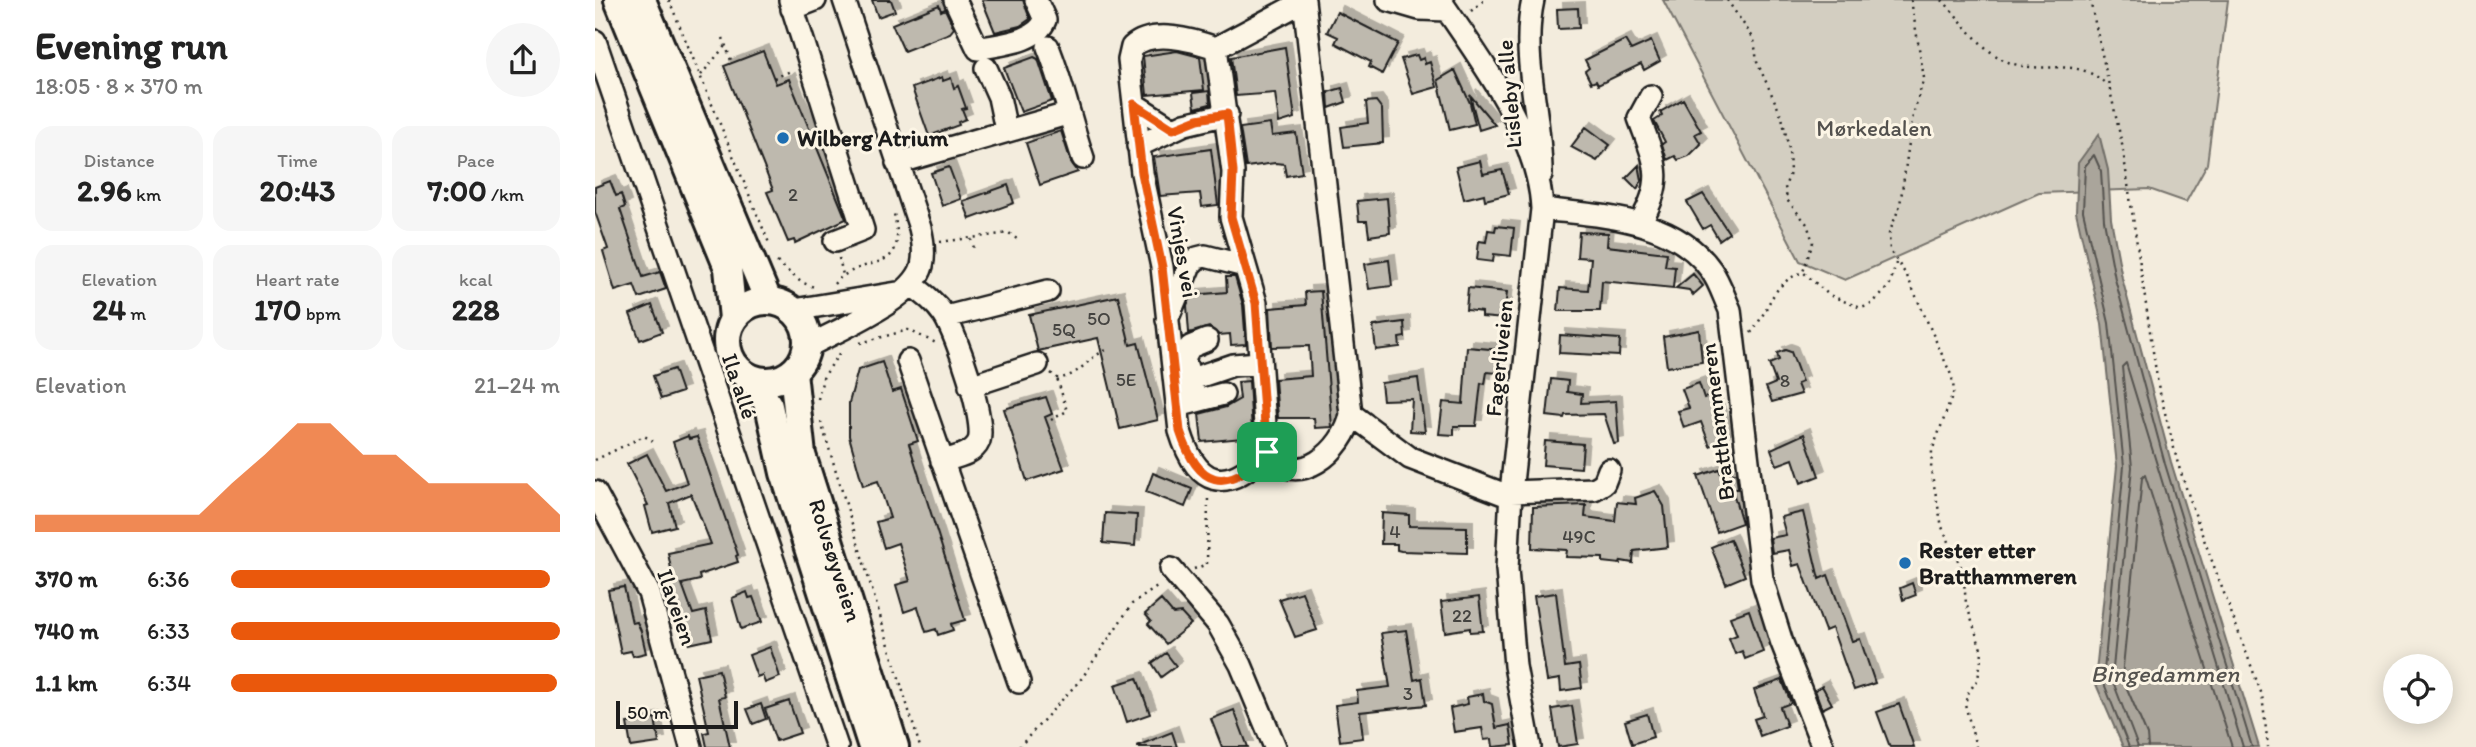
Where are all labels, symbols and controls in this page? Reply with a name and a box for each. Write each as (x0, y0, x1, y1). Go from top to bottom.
text: Evening run (35, 23, 228, 69)
button: share (486, 23, 560, 97)
street label: Lisleby alle (1490, 38, 1528, 150)
text: 18:05 · 8 × 370 m (35, 72, 203, 100)
park label: Mørkedalen (1816, 114, 1932, 142)
place label: Wilberg Atrium (797, 124, 949, 152)
marker: Wilberg Atrium (775, 130, 791, 146)
text: Distance (84, 149, 155, 172)
text: Time (277, 149, 318, 172)
text: Pace (457, 149, 495, 172)
text: 2.96 (77, 172, 132, 209)
text: 20:43 (259, 172, 335, 209)
text: 7:00 (428, 172, 487, 209)
text: km (132, 183, 161, 206)
text: /km (487, 183, 524, 206)
house number: 2 (788, 183, 798, 206)
street label: Vinjes vei (1161, 204, 1205, 300)
text: Elevation (81, 268, 157, 291)
text: Heart rate (255, 268, 340, 291)
text: kcal (459, 268, 493, 291)
text: 24 (92, 291, 126, 328)
text: 170 (254, 291, 301, 328)
text: 228 (452, 291, 500, 328)
street label: Fagerliveien (1479, 298, 1519, 418)
text: m (126, 302, 146, 325)
text: bpm (301, 302, 341, 325)
house number: 5O (1087, 307, 1111, 330)
house number: 5Q (1052, 318, 1076, 341)
street label: Bratthammeren (1693, 342, 1741, 502)
street label: Ila allé (716, 350, 764, 422)
house number: 5E (1116, 368, 1136, 391)
house number: 8 (1780, 369, 1790, 392)
text: Elevation (35, 371, 126, 399)
text: 21–24 m (474, 371, 560, 399)
pin (1237, 422, 1297, 482)
icon: arrive (1248, 433, 1286, 471)
street label: Rolvsøyveien (803, 495, 868, 625)
house number: 4 (1389, 520, 1401, 543)
house number: 49C (1562, 525, 1596, 548)
place label: Rester etter Bratthammeren (1919, 536, 2078, 590)
marker: Rester etter Bratthammeren (1897, 555, 1913, 571)
text: 370 m (35, 565, 98, 593)
text: 6:36 (147, 565, 190, 593)
street label: Ilaveien (651, 565, 703, 649)
house number: 22 (1452, 604, 1472, 627)
text: 740 m (35, 617, 99, 645)
text: 6:33 (147, 617, 190, 645)
map controls (2383, 654, 2453, 724)
button: locate (2383, 654, 2453, 724)
water label: Bingedammen (2091, 659, 2240, 688)
text: 1.1 km (35, 669, 98, 697)
text: 6:34 (147, 669, 191, 697)
house number: 3 (1403, 682, 1413, 705)
scale bar (616, 698, 739, 730)
text: 50 m (627, 701, 669, 724)

